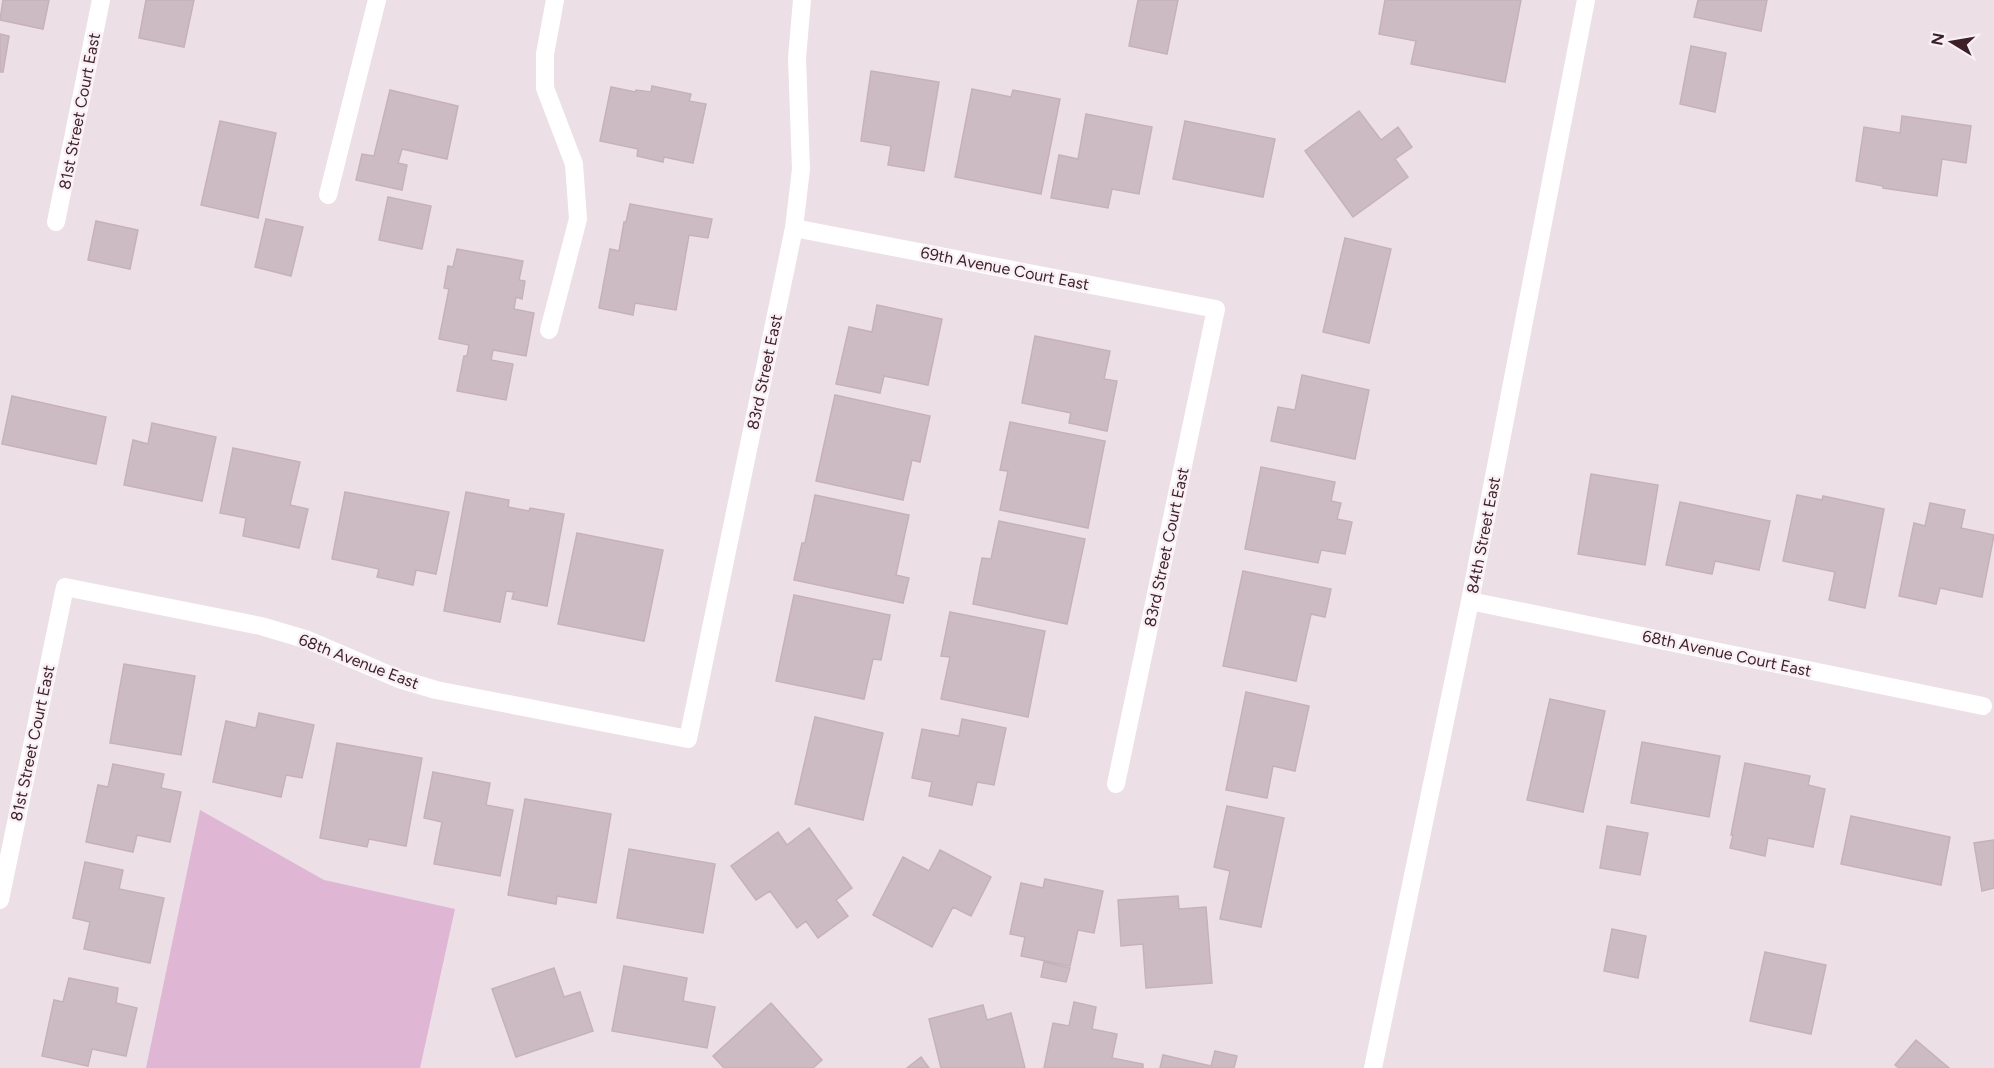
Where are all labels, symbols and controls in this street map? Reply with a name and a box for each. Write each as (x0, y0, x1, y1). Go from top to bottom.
north arrow (1922, 12, 1982, 72)
street label: 81st Street Court East (55, 31, 104, 191)
text: N (1927, 31, 1948, 47)
street label: 69th Avenue Court East (919, 243, 1091, 294)
street label: 83rd Street East (743, 313, 786, 431)
street label: 83rd Street Court East (1140, 466, 1193, 628)
street label: 84th Street East (1463, 475, 1504, 595)
street label: 68th Avenue Court East (1641, 626, 1813, 681)
street label: 68th Avenue East (296, 630, 422, 693)
street label: 81st Street Court East (7, 663, 58, 823)

